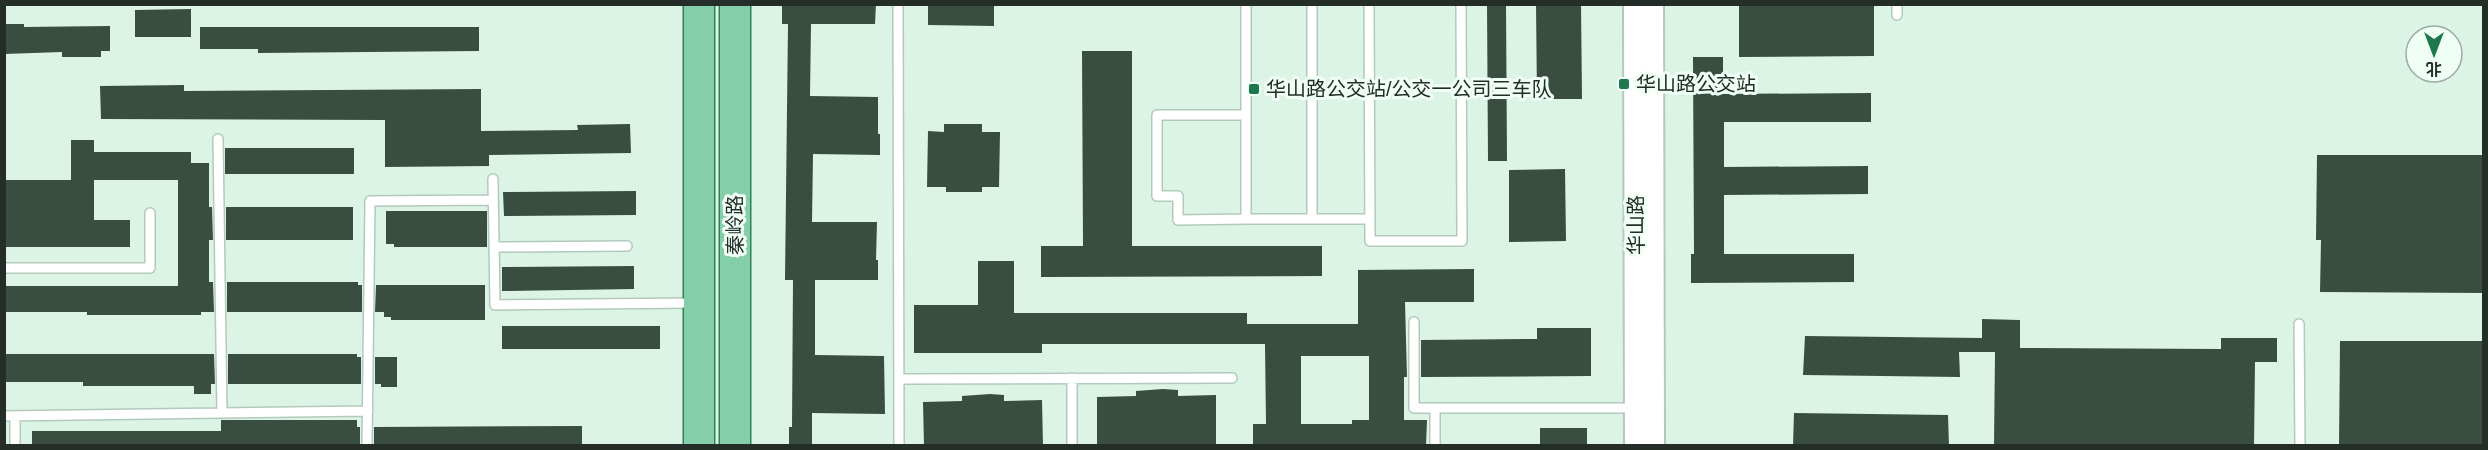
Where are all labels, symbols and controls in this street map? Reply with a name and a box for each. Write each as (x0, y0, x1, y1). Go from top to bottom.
north arrow (2404, 24, 2464, 84)
text: 北 (2426, 60, 2442, 77)
place label: 华山路公交站 (1636, 73, 1756, 95)
marker: 华山路公交站 (1617, 77, 1631, 91)
place label: 华山路公交站/公交一公司三车队 (1266, 78, 1552, 100)
marker: 华山路公交站/公交一公司三车队 (1247, 82, 1261, 96)
street label: 秦岭路 (724, 195, 746, 255)
street label: 华山路 (1625, 195, 1647, 255)

